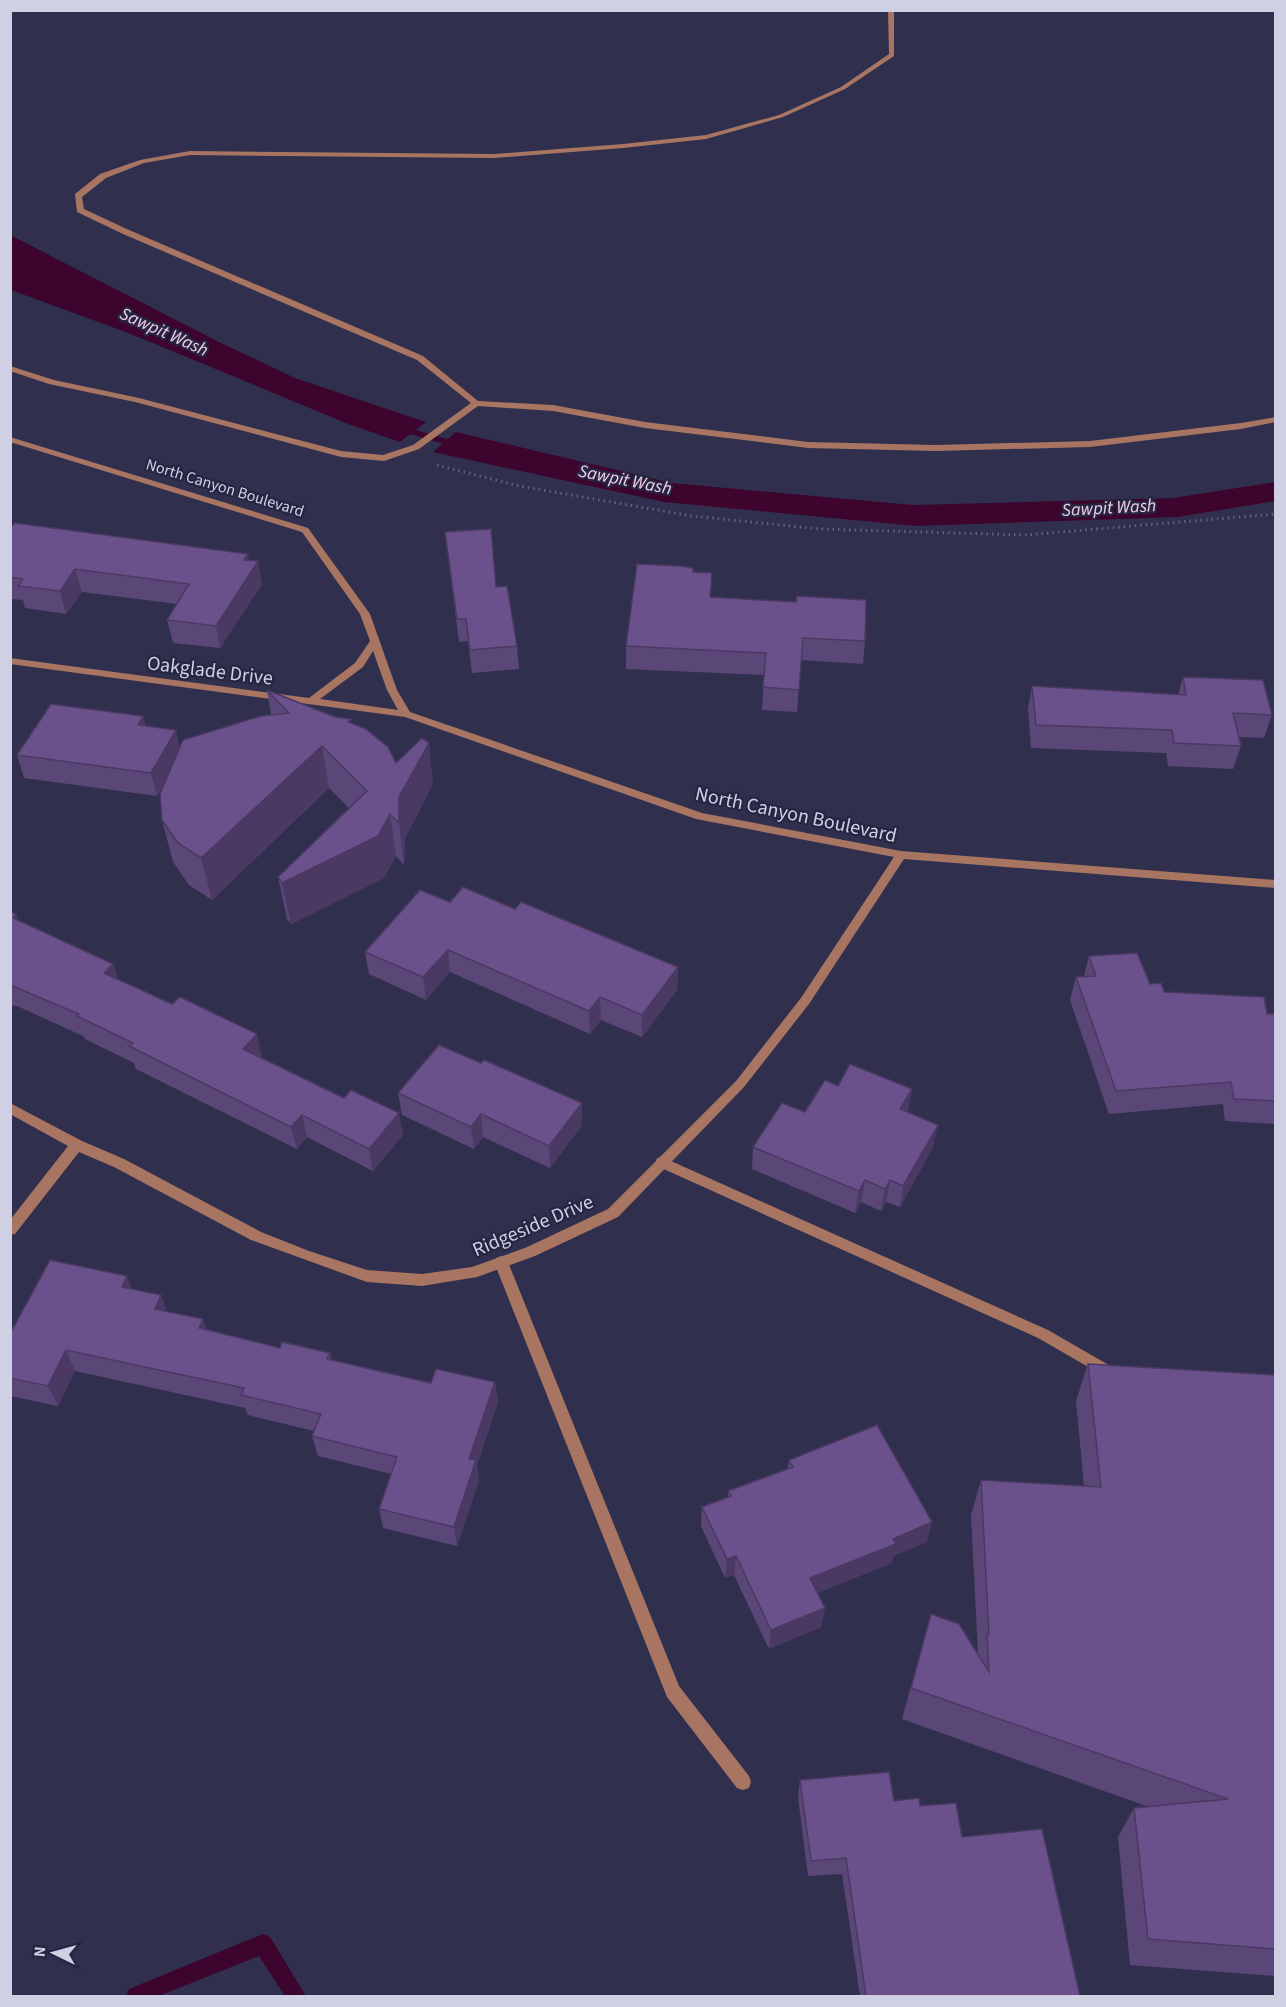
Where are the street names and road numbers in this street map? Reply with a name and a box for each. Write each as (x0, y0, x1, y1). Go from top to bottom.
street label: North Canyon Boulevard (143, 453, 307, 523)
street label: Oakglade Drive (145, 649, 275, 693)
street label: North Canyon Boulevard (693, 780, 899, 850)
street label: Ridgeside Drive (468, 1188, 598, 1264)

